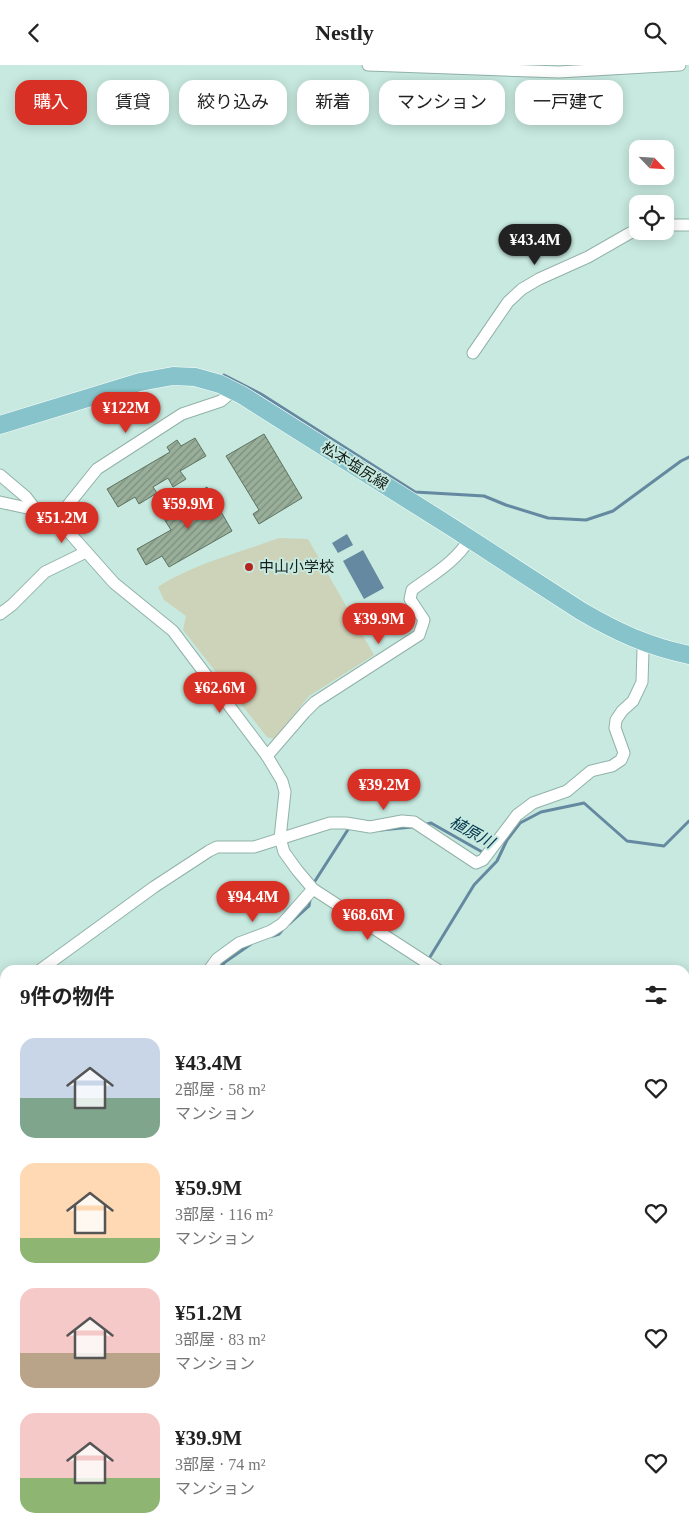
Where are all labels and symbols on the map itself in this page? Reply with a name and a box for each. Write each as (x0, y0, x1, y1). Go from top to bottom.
north arrow (629, 140, 674, 185)
pin: ¥43.4M (494, 223, 576, 266)
pin: ¥122M (91, 391, 161, 434)
street label: 松本塩尻線 (319, 438, 392, 493)
pin: ¥59.9M (147, 487, 229, 530)
pin: ¥51.2M (21, 501, 103, 544)
place label: 中山小学校 (259, 559, 334, 575)
marker: 中山小学校 (243, 561, 255, 573)
pin: ¥39.9M (338, 603, 420, 645)
pin: ¥62.6M (179, 671, 261, 714)
pin: ¥39.2M (343, 769, 425, 811)
water label: 植原川 (447, 813, 499, 852)
pin: ¥94.4M (212, 881, 294, 923)
pin: ¥68.6M (327, 899, 409, 941)

